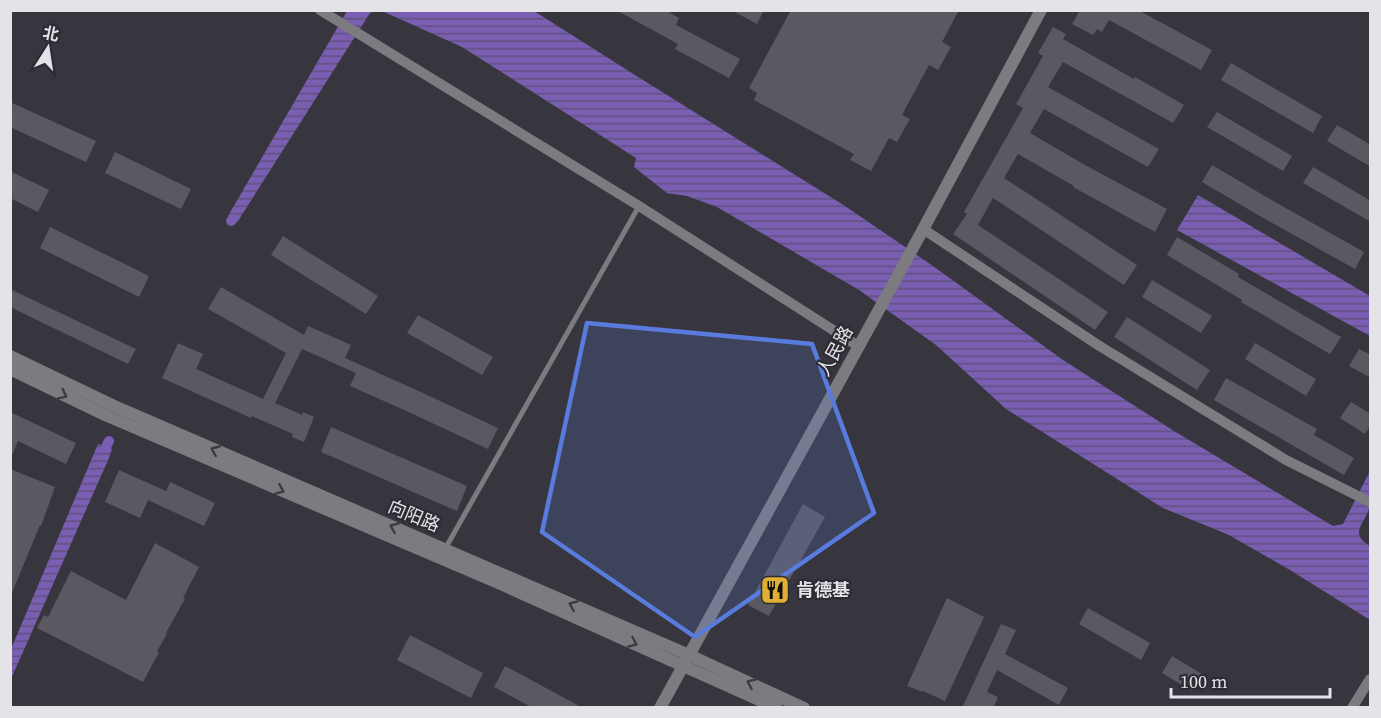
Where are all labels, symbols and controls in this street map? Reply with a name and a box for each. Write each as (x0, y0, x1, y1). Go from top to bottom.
north arrow (18, 18, 78, 78)
text: 北 (41, 21, 61, 46)
street label: 人民路 (811, 321, 859, 380)
one-way arrow (57, 387, 68, 399)
one-way arrow (210, 445, 221, 457)
one-way arrow (274, 483, 285, 495)
street label: 向阳路 (384, 493, 444, 538)
one-way arrow (389, 522, 400, 534)
restaurant icon: 肯德基 (759, 574, 791, 606)
place label: 肯德基 (796, 577, 850, 602)
one-way arrow (568, 600, 579, 612)
one-way arrow (626, 635, 637, 647)
scale bar (1171, 661, 1330, 699)
text: 100 m (1180, 669, 1227, 694)
one-way arrow (746, 679, 757, 691)

